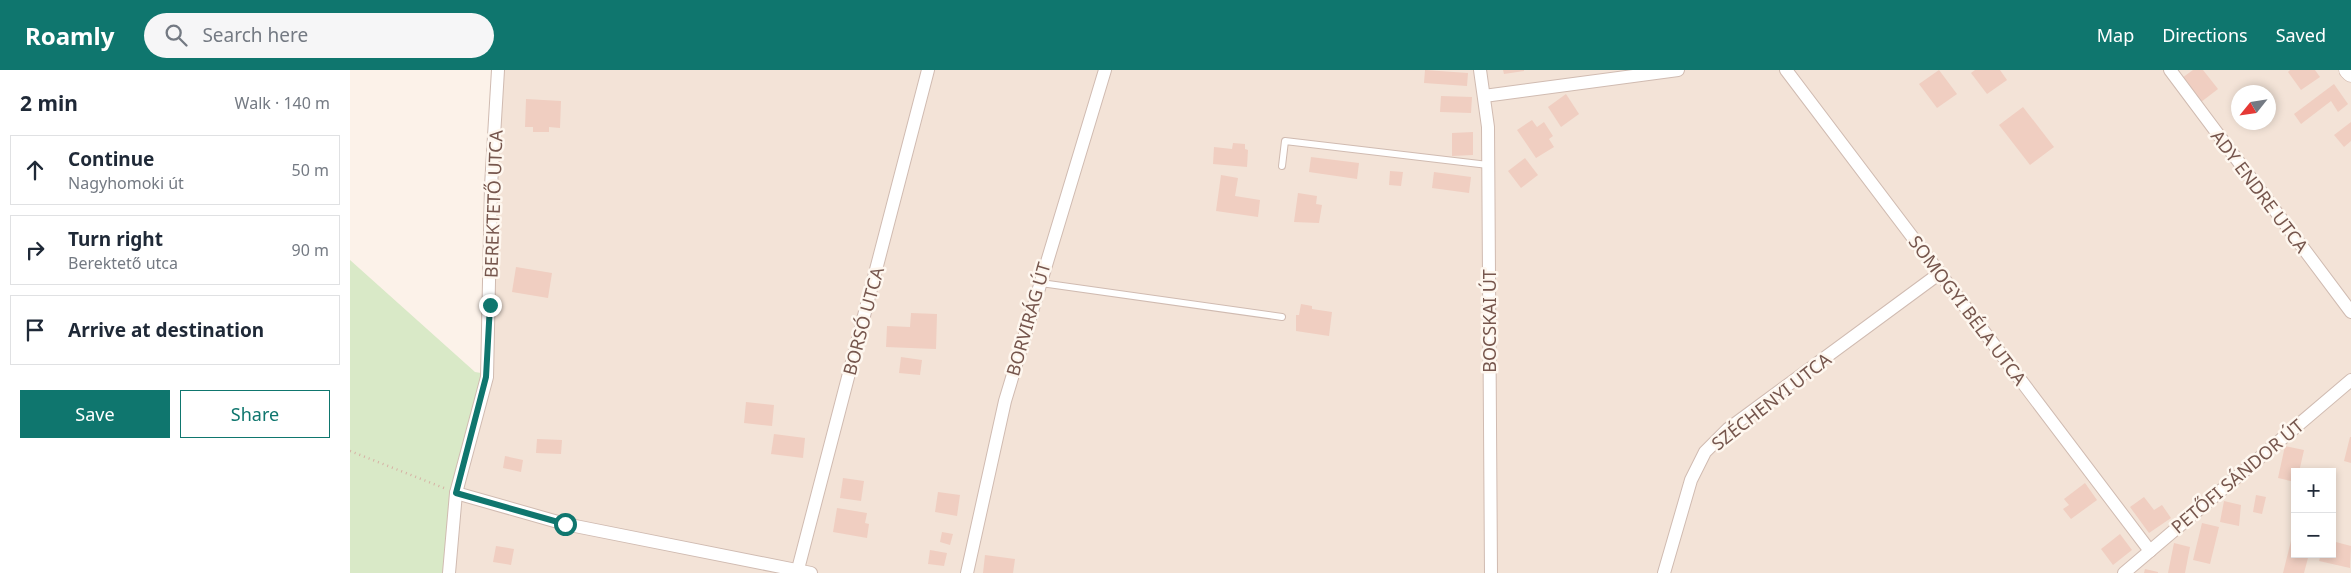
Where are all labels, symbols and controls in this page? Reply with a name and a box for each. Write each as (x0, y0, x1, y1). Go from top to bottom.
search box (144, 13, 494, 58)
text: Roamly (25, 19, 114, 52)
icon: search (162, 21, 190, 49)
text: Search here (202, 22, 308, 48)
text: Map (2097, 23, 2134, 47)
text: Directions (2162, 23, 2248, 47)
text: Saved (2276, 23, 2326, 47)
north arrow (2231, 85, 2276, 130)
text: 2 min (20, 89, 78, 117)
text: Walk · 140 m (235, 92, 330, 114)
street label: ADY ENDRE UTCA (2206, 125, 2314, 258)
street label: BEREKTETŐ UTCA (478, 129, 508, 278)
text: Continue (68, 146, 154, 172)
icon: ahead (21, 156, 49, 184)
text: 50 m (292, 159, 329, 181)
text: Nagyhomoki út (68, 172, 184, 194)
text: Turn right (68, 226, 163, 252)
street label: SOMOGYI BÉLA UTCA (1904, 230, 2032, 390)
icon: right (21, 236, 49, 264)
text: 90 m (292, 239, 329, 261)
text: Berektető utca (68, 252, 178, 274)
street label: BORVIRÁG ÚT (1000, 259, 1056, 379)
street label: BORSÓ UTCA (837, 264, 889, 378)
street label: BOCSKAI ÚT (1477, 269, 1501, 373)
route end (479, 294, 502, 317)
icon: arrive (21, 316, 49, 344)
text: Arrive at destination (68, 317, 264, 343)
street label: SZÉCHENYI UTCA (1706, 347, 1836, 455)
button: Save (20, 390, 170, 438)
button: Share (180, 390, 330, 438)
street label: PETŐFI SÁNDOR ÚT (2166, 413, 2308, 539)
map controls (2291, 468, 2336, 558)
button: + (2291, 468, 2336, 513)
route start (554, 513, 577, 536)
button: − (2291, 513, 2336, 558)

